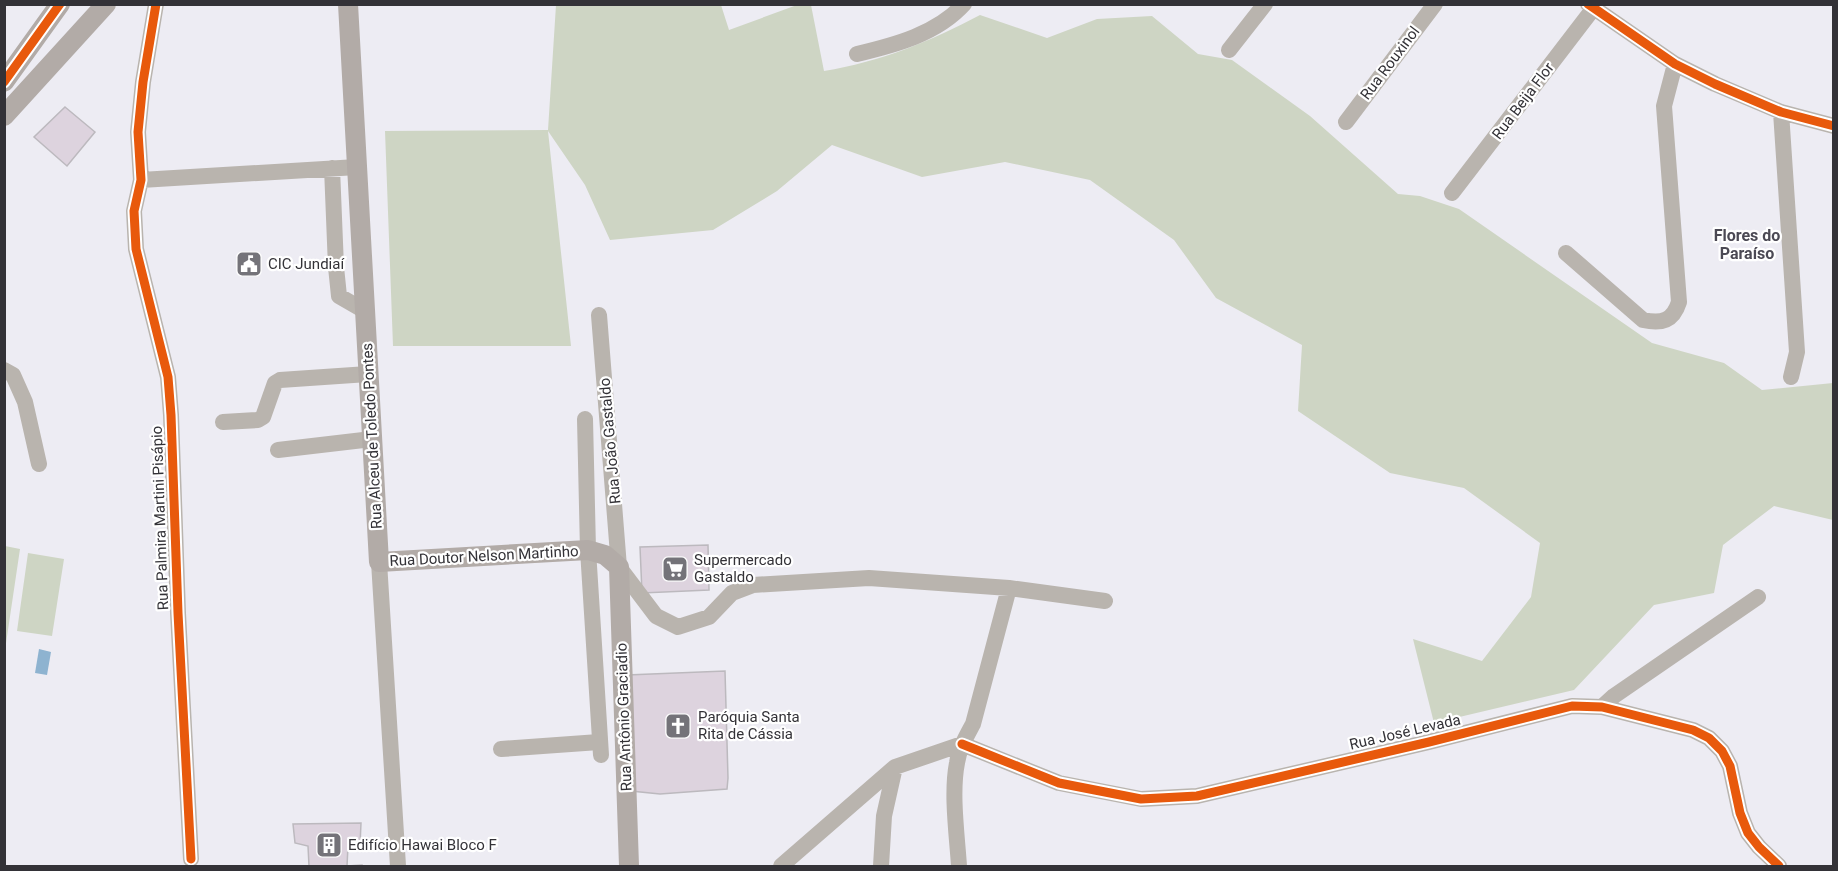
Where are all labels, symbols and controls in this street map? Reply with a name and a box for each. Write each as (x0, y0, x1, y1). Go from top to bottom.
street label: Rua Rouxinol (1357, 23, 1423, 103)
street label: Rua Beija Flor (1488, 59, 1558, 143)
district label: Flores do Paraíso (1714, 226, 1780, 263)
public building icon: CIC Jundiaí (234, 249, 264, 279)
place label: CIC Jundiaí (268, 255, 345, 273)
street label: Rua Alceu de Toledo Pontes (358, 342, 386, 530)
street label: Rua João Gastaldo (596, 377, 624, 505)
street label: Rua Palmira Martini Pisápio (148, 425, 172, 611)
street label: Rua Doutor Nelson Martinho (389, 542, 579, 570)
place label: Supermercado Gastaldo (694, 551, 792, 586)
supermarket icon: Supermercado Gastaldo (660, 554, 690, 584)
street label: Rua Antônio Graciadio (612, 642, 636, 792)
place label: Paróquia Santa Rita de Cássia (698, 708, 800, 743)
street label: Rua José Levada (1348, 710, 1462, 754)
church icon: Paróquia Santa Rita de Cássia (663, 711, 693, 741)
building icon: Edifício Hawai Bloco F (314, 830, 344, 860)
place label: Edifício Hawai Bloco F (348, 836, 497, 854)

